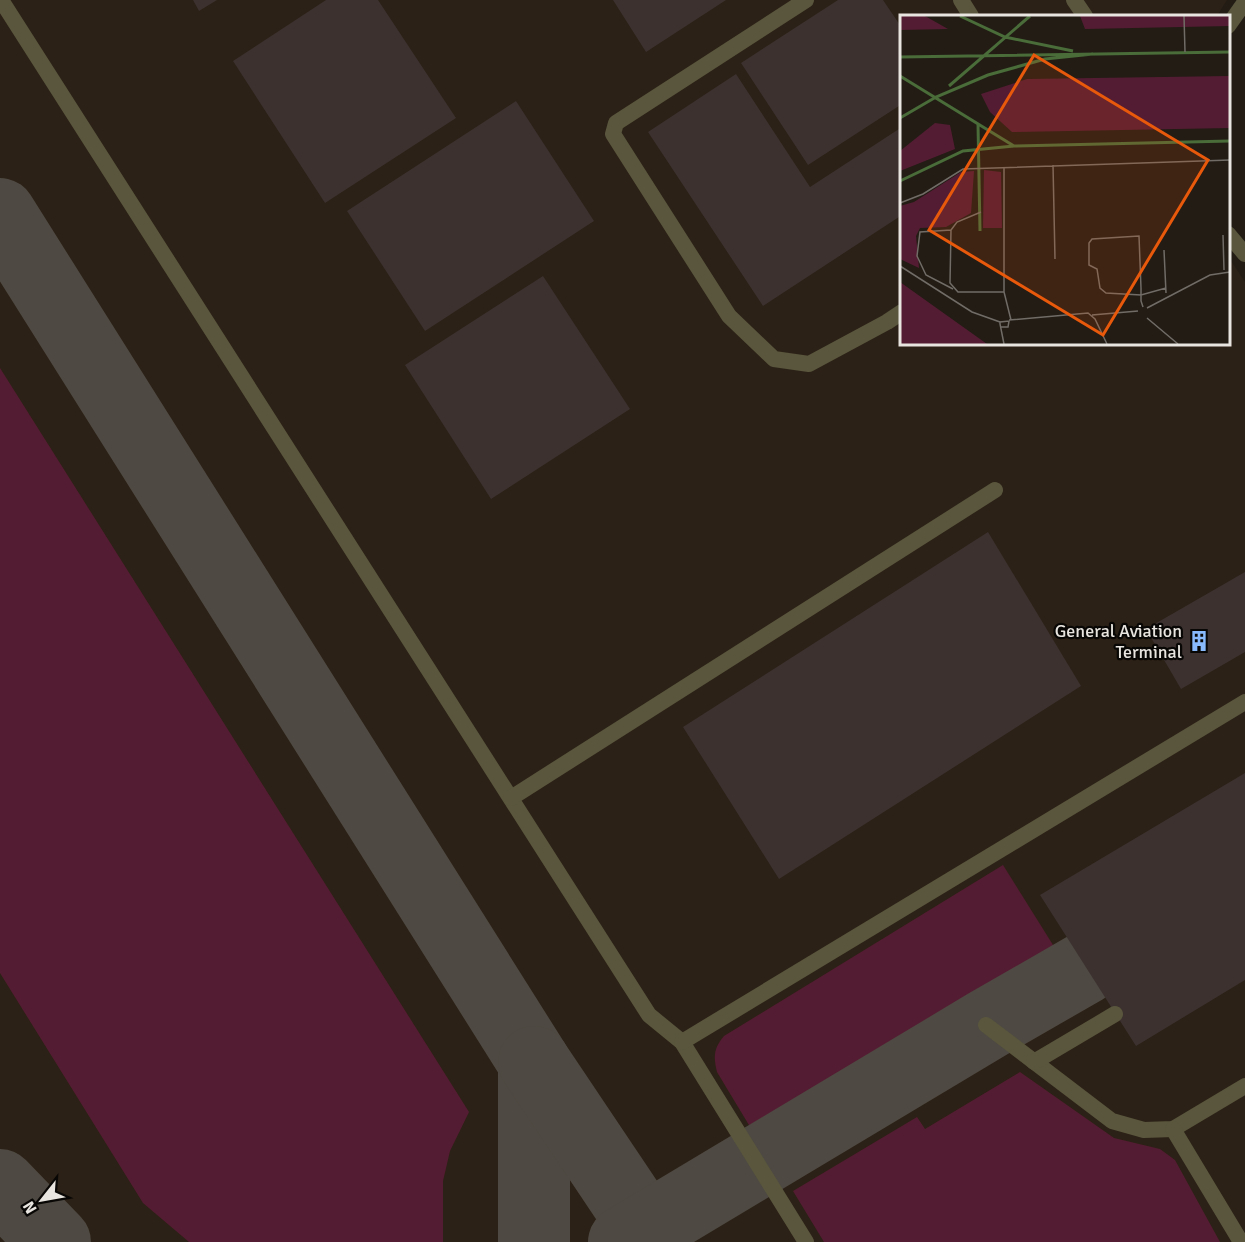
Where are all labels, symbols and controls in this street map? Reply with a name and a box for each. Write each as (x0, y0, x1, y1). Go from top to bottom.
inset map (900, 15, 1230, 345)
place label: General Aviation Terminal (1055, 620, 1182, 663)
building icon: General Aviation Terminal (1187, 629, 1211, 653)
north arrow (12, 1170, 72, 1230)
text: N (19, 1197, 41, 1217)

